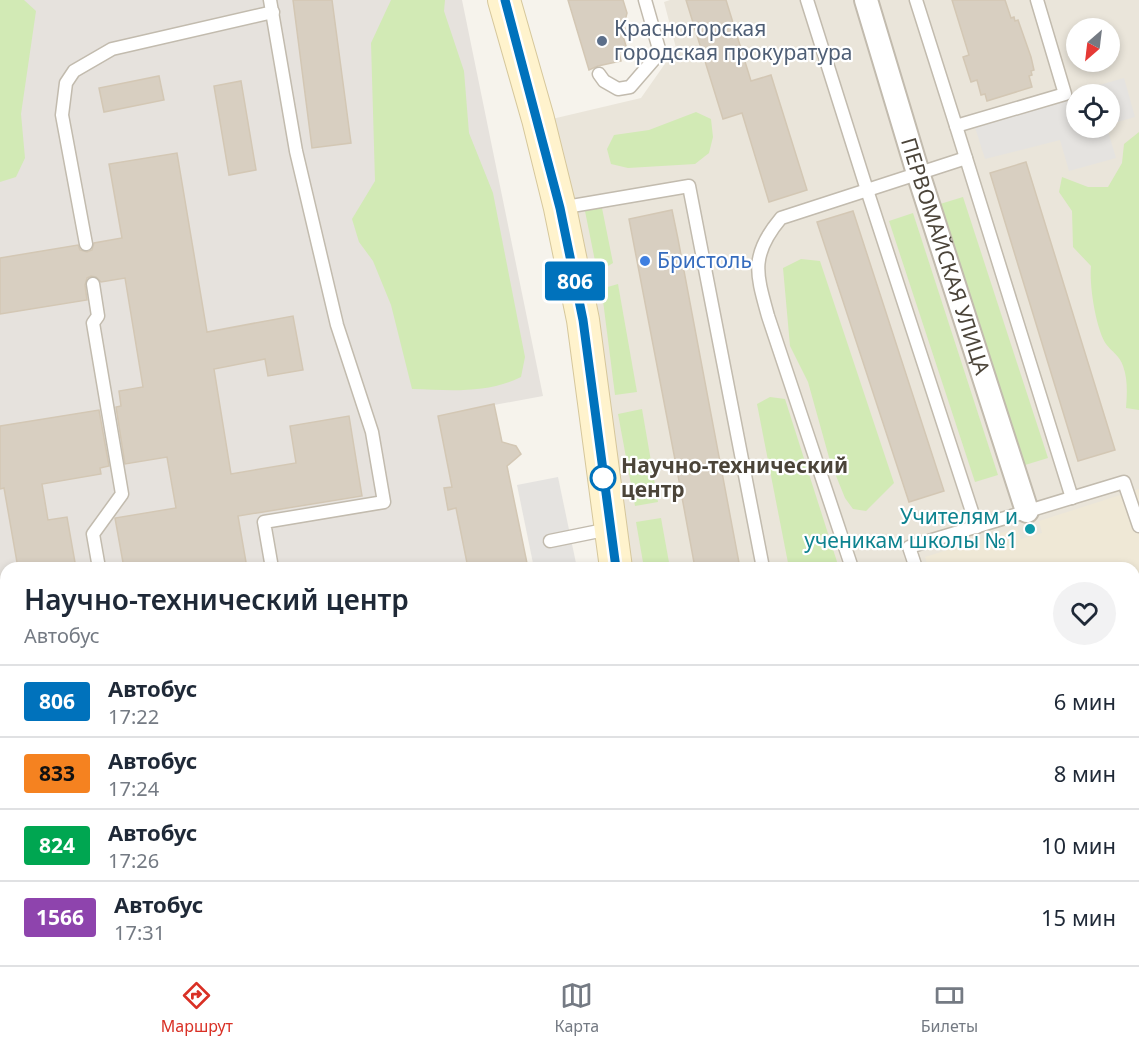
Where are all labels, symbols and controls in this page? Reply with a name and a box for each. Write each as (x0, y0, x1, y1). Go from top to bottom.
place label: Красногорская городская прокуратура (614, 14, 853, 66)
north arrow (1066, 18, 1120, 72)
map controls (1066, 18, 1120, 138)
marker: Красногорская городская прокуратура (595, 34, 609, 48)
button: locate (1066, 84, 1120, 138)
street label: ПЕРВОМАЙСКАЯ УЛИЦА (895, 134, 997, 378)
place label: Бристоль (657, 246, 752, 274)
marker: Бристоль (638, 254, 652, 268)
line badge: 806 (540, 262, 610, 300)
text: 806 (557, 267, 593, 295)
place label: Научно-технический центр (621, 451, 848, 503)
marker: Научно-технический центр (590, 465, 616, 491)
place label: Учителям и ученикам школы №1 (804, 502, 1018, 554)
marker: Учителям и ученикам школы №1 (1023, 522, 1037, 536)
text: Научно-технический центр (24, 580, 409, 618)
button: heart (1053, 582, 1116, 645)
text: Автобус (24, 622, 100, 649)
text: Автобус (108, 673, 197, 703)
text: 6 мин (1054, 686, 1116, 716)
text: 806 (39, 687, 75, 715)
text: 17:22 (108, 703, 159, 730)
text: Автобус (108, 745, 197, 775)
text: 8 мин (1054, 758, 1116, 788)
text: 833 (39, 759, 75, 787)
text: 17:24 (108, 775, 159, 802)
text: Автобус (108, 817, 197, 847)
text: 10 мин (1041, 830, 1116, 860)
text: 824 (39, 831, 75, 859)
text: 17:26 (108, 847, 159, 874)
text: Автобус (114, 889, 203, 919)
text: 15 мин (1041, 902, 1116, 932)
text: 1566 (36, 903, 84, 931)
text: 17:31 (114, 919, 165, 946)
tab: Маршрут (161, 979, 233, 1037)
tab: Карта (555, 979, 599, 1037)
tab: Билеты (921, 979, 978, 1037)

